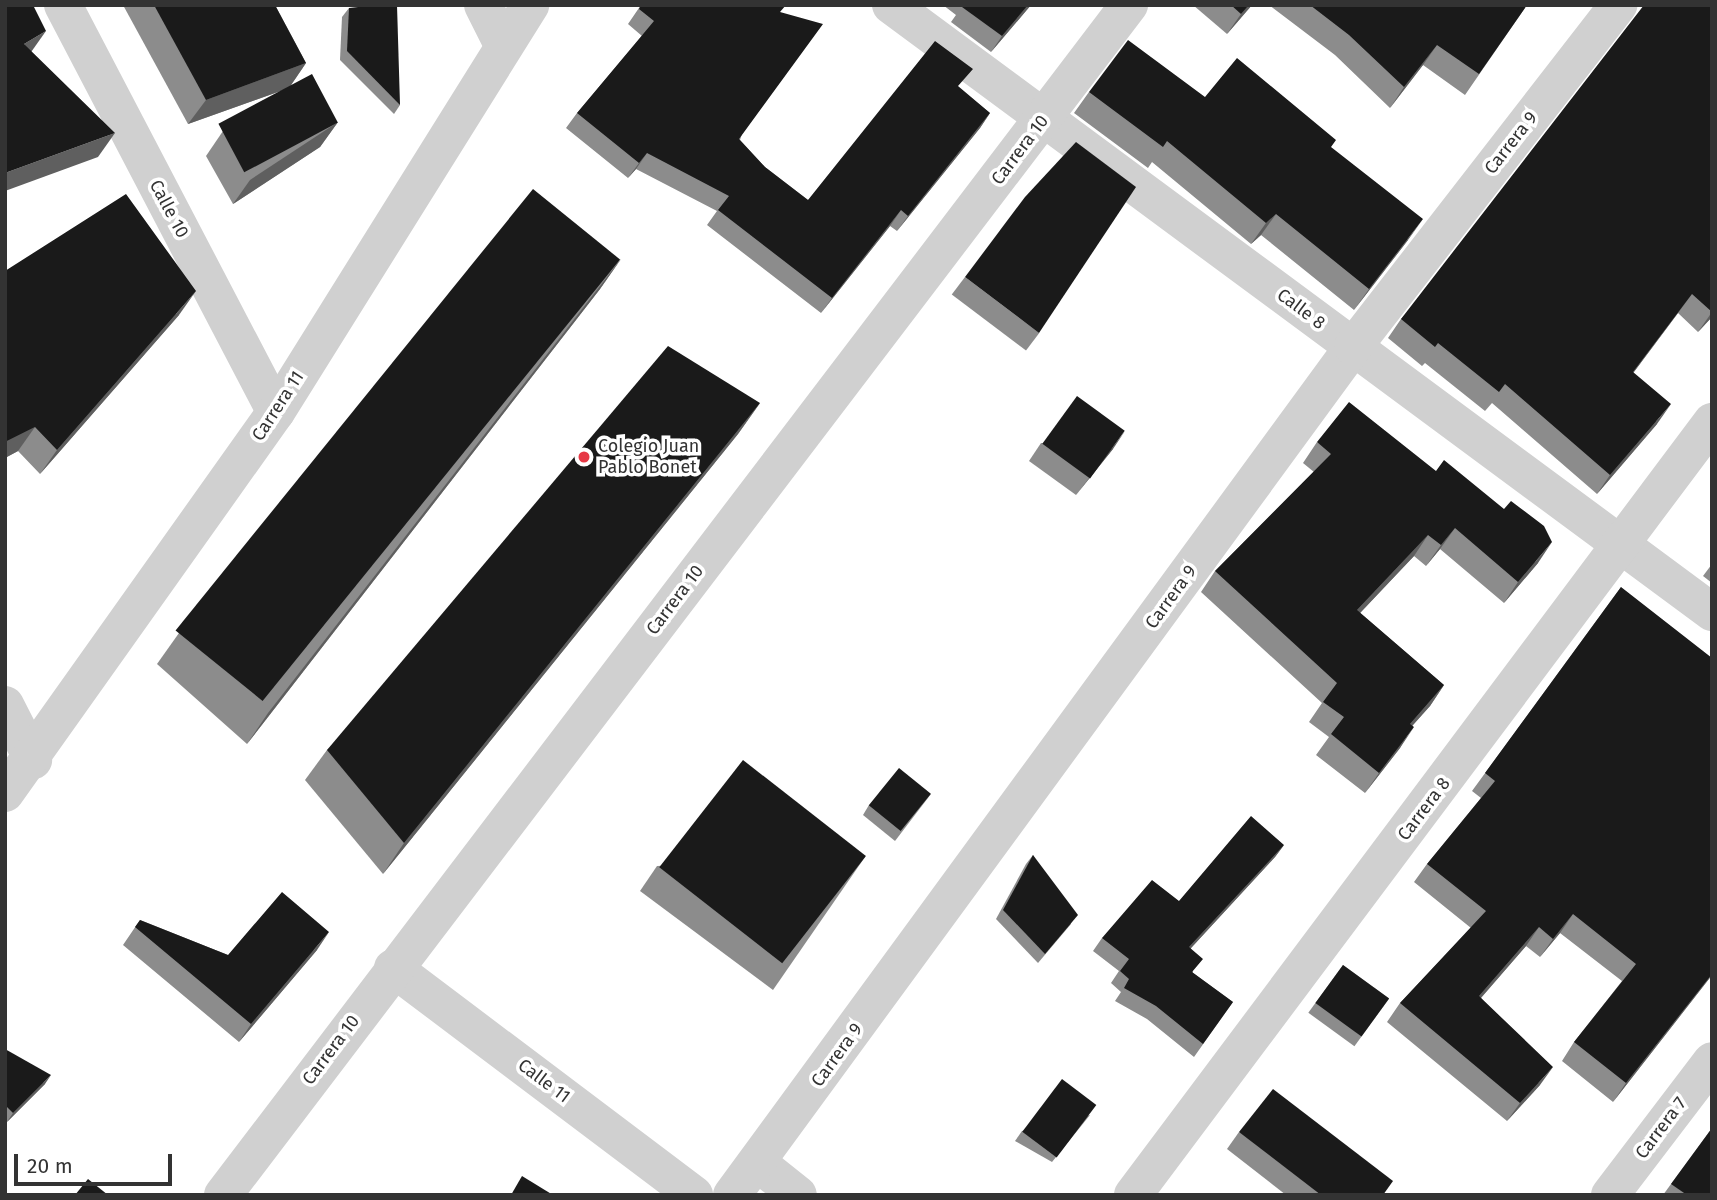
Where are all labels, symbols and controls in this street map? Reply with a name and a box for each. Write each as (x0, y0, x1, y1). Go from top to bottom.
street label: Carrera 9 (1480, 108, 1542, 178)
street label: Carrera 10 (987, 111, 1053, 189)
street label: Calle 10 (145, 176, 193, 242)
street label: Calle 8 (1273, 284, 1329, 334)
street label: Carrera 11 (247, 367, 309, 445)
place label: Colegio Juan Pablo Bonet (598, 436, 699, 478)
marker: Colegio Juan Pablo Bonet (576, 449, 592, 465)
street label: Carrera 10 (642, 561, 708, 639)
street label: Carrera 9 (1141, 561, 1201, 633)
street label: Carrera 8 (1393, 773, 1455, 845)
street label: Carrera 10 (298, 1011, 364, 1089)
street label: Carrera 9 (807, 1019, 867, 1091)
street label: Calle 11 (514, 1054, 574, 1108)
street label: Carrera 7 (1631, 1093, 1691, 1163)
scale bar (18, 1140, 175, 1184)
text: 20 m (27, 1153, 73, 1179)

